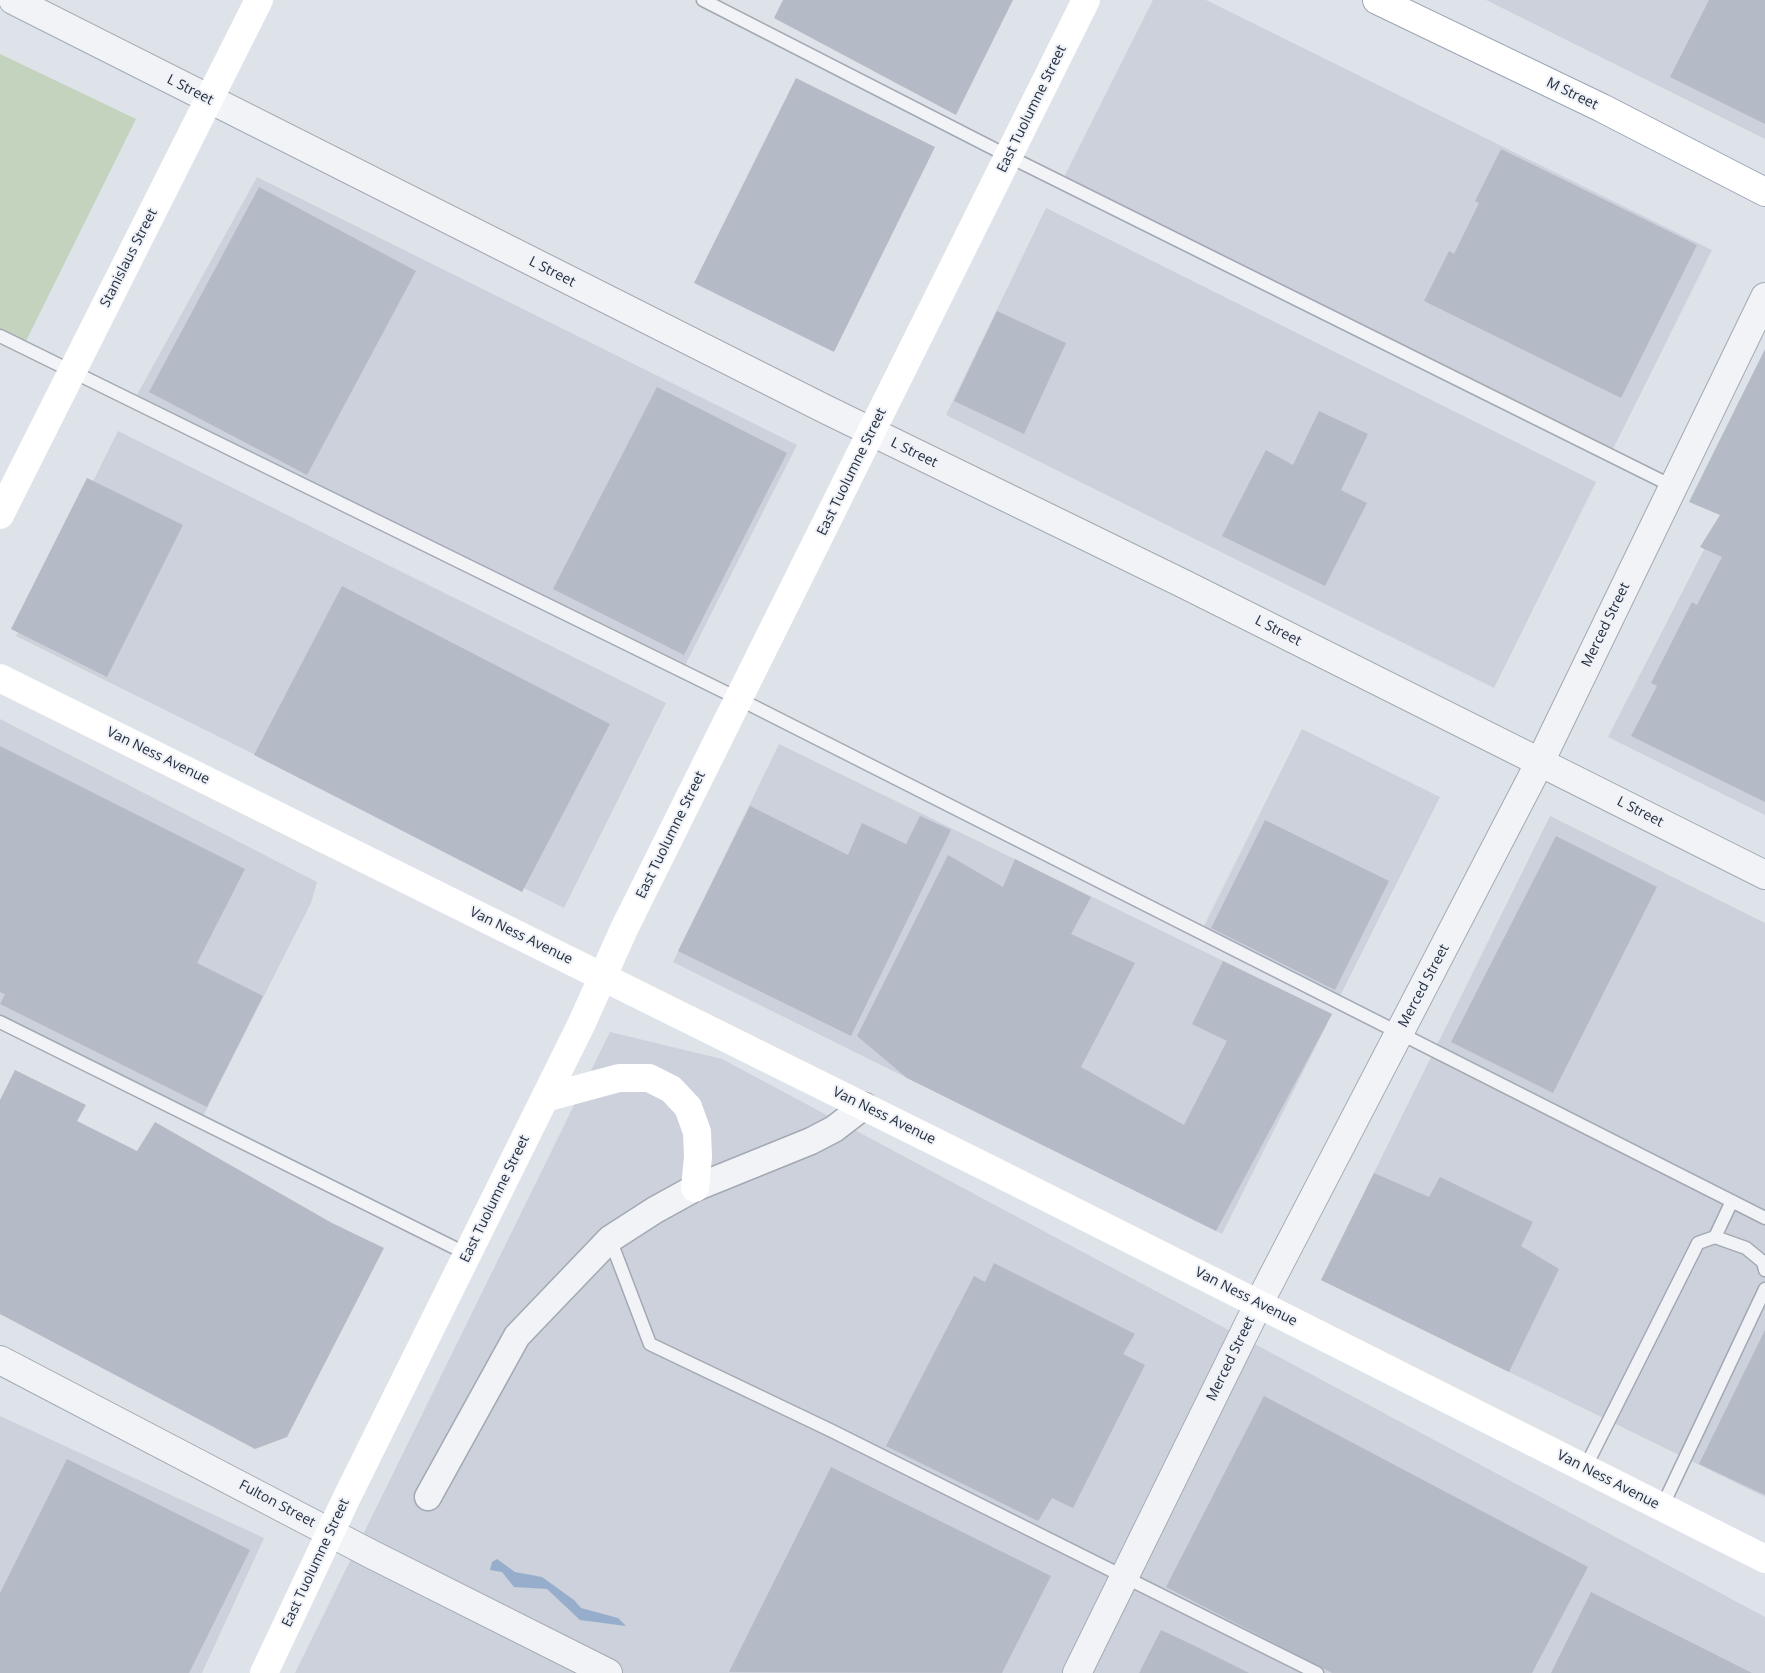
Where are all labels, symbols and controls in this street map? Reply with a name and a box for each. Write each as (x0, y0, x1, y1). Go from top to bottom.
street label: East Tuolumne Street (994, 42, 1070, 176)
street label: L Street (164, 71, 216, 109)
street label: M Street (1543, 74, 1601, 114)
street label: Stanislaus Street (97, 206, 161, 310)
street label: L Street (526, 253, 578, 291)
street label: East Tuolumne Street (814, 405, 890, 539)
street label: L Street (888, 434, 940, 472)
street label: Merced Street (1578, 580, 1634, 670)
street label: L Street (1252, 612, 1304, 650)
street label: Van Ness Avenue (104, 724, 212, 788)
street label: East Tuolumne Street (633, 768, 709, 902)
street label: L Street (1614, 793, 1666, 831)
street label: Van Ness Avenue (467, 904, 575, 968)
street label: Merced Street (1395, 941, 1453, 1031)
street label: Van Ness Avenue (830, 1084, 938, 1148)
street label: East Tuolumne Street (457, 1132, 533, 1266)
street label: Van Ness Avenue (1192, 1264, 1300, 1330)
street label: Merced Street (1203, 1314, 1259, 1404)
street label: Van Ness Avenue (1554, 1447, 1662, 1513)
street label: Fulton Street (236, 1477, 318, 1531)
street label: East Tuolumne Street (279, 1496, 353, 1630)

